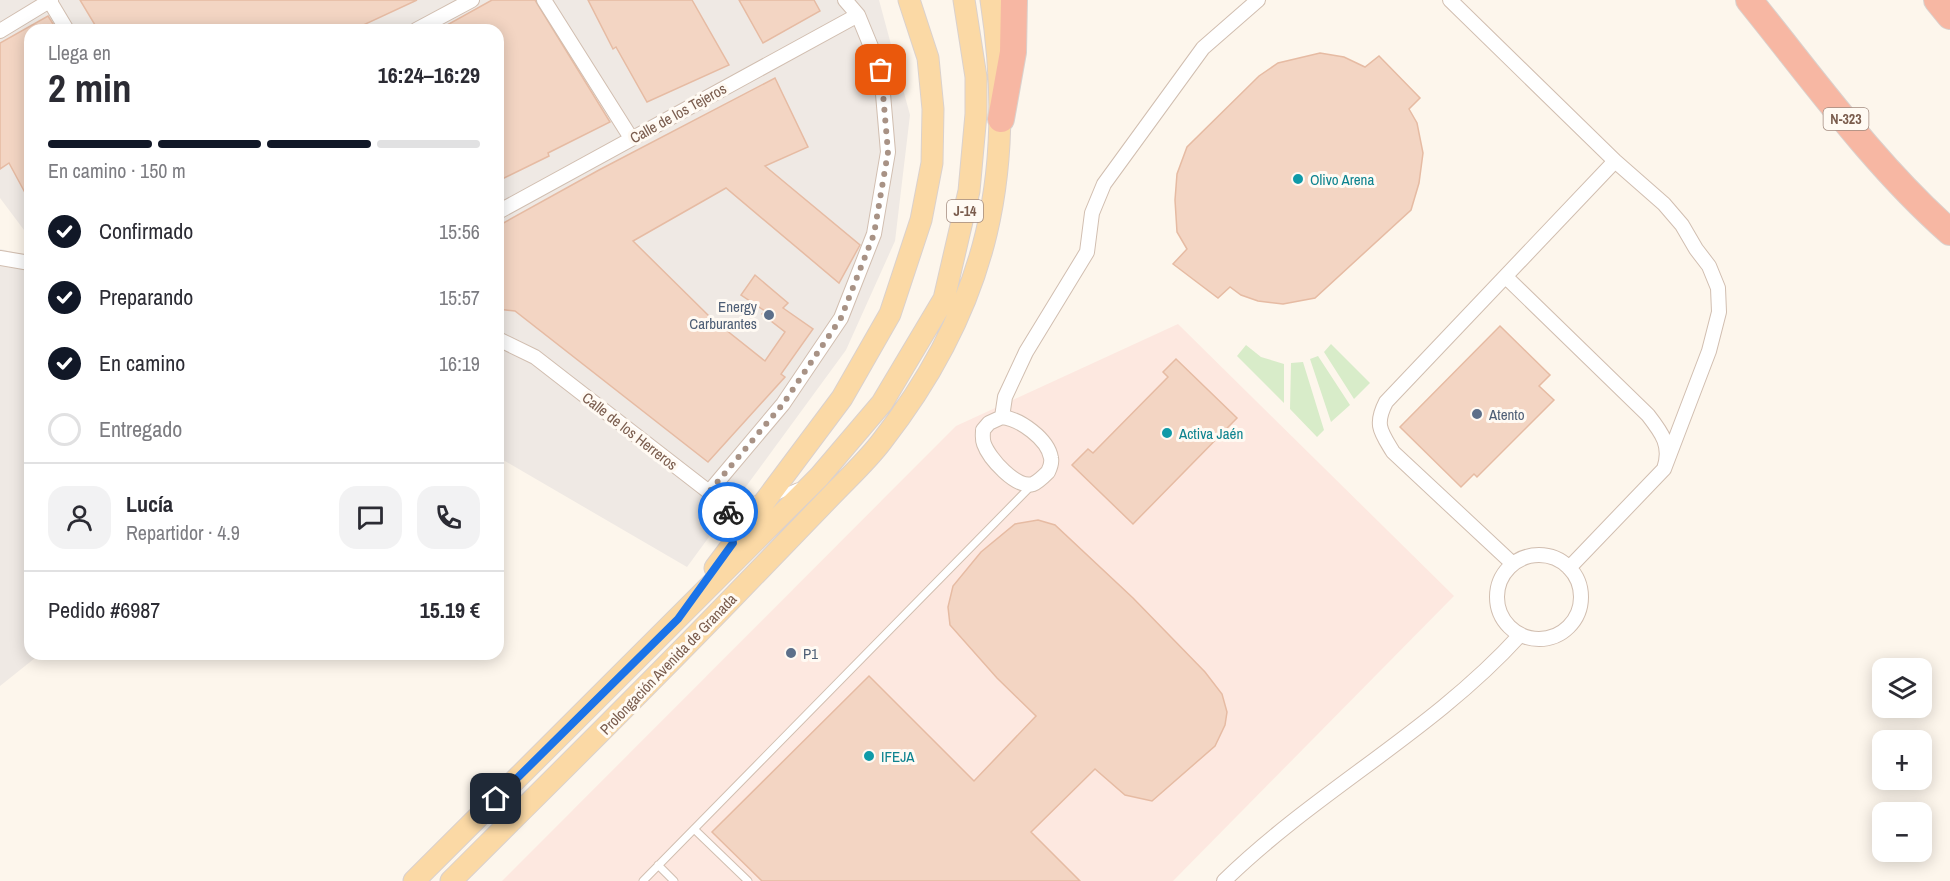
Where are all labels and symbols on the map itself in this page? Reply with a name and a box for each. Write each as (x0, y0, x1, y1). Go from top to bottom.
pin (855, 44, 906, 95)
street label: Calle de los Tejeros (626, 78, 730, 148)
road number: N-323 (1824, 108, 1868, 130)
place label: Olivo Arena (1310, 169, 1374, 190)
marker: Olivo Arena (1291, 172, 1305, 186)
road number: J-14 (947, 200, 983, 222)
place label: Energy Carburantes (689, 296, 758, 334)
marker: Energy Carburantes (762, 308, 776, 322)
street label: Calle de los Herreros (578, 387, 682, 475)
place label: Atento (1488, 404, 1525, 425)
marker: Atento (1470, 407, 1484, 421)
place label: Activa Jaén (1178, 423, 1243, 444)
marker: Activa Jaén (1160, 426, 1174, 440)
courier (698, 482, 758, 542)
street label: Prolongación Avenida de Granada (595, 589, 741, 739)
place label: P1 (803, 643, 818, 664)
marker: P1 (784, 646, 798, 660)
place label: IFEJA (881, 746, 915, 767)
marker: IFEJA (862, 749, 876, 763)
pin (470, 773, 521, 824)

